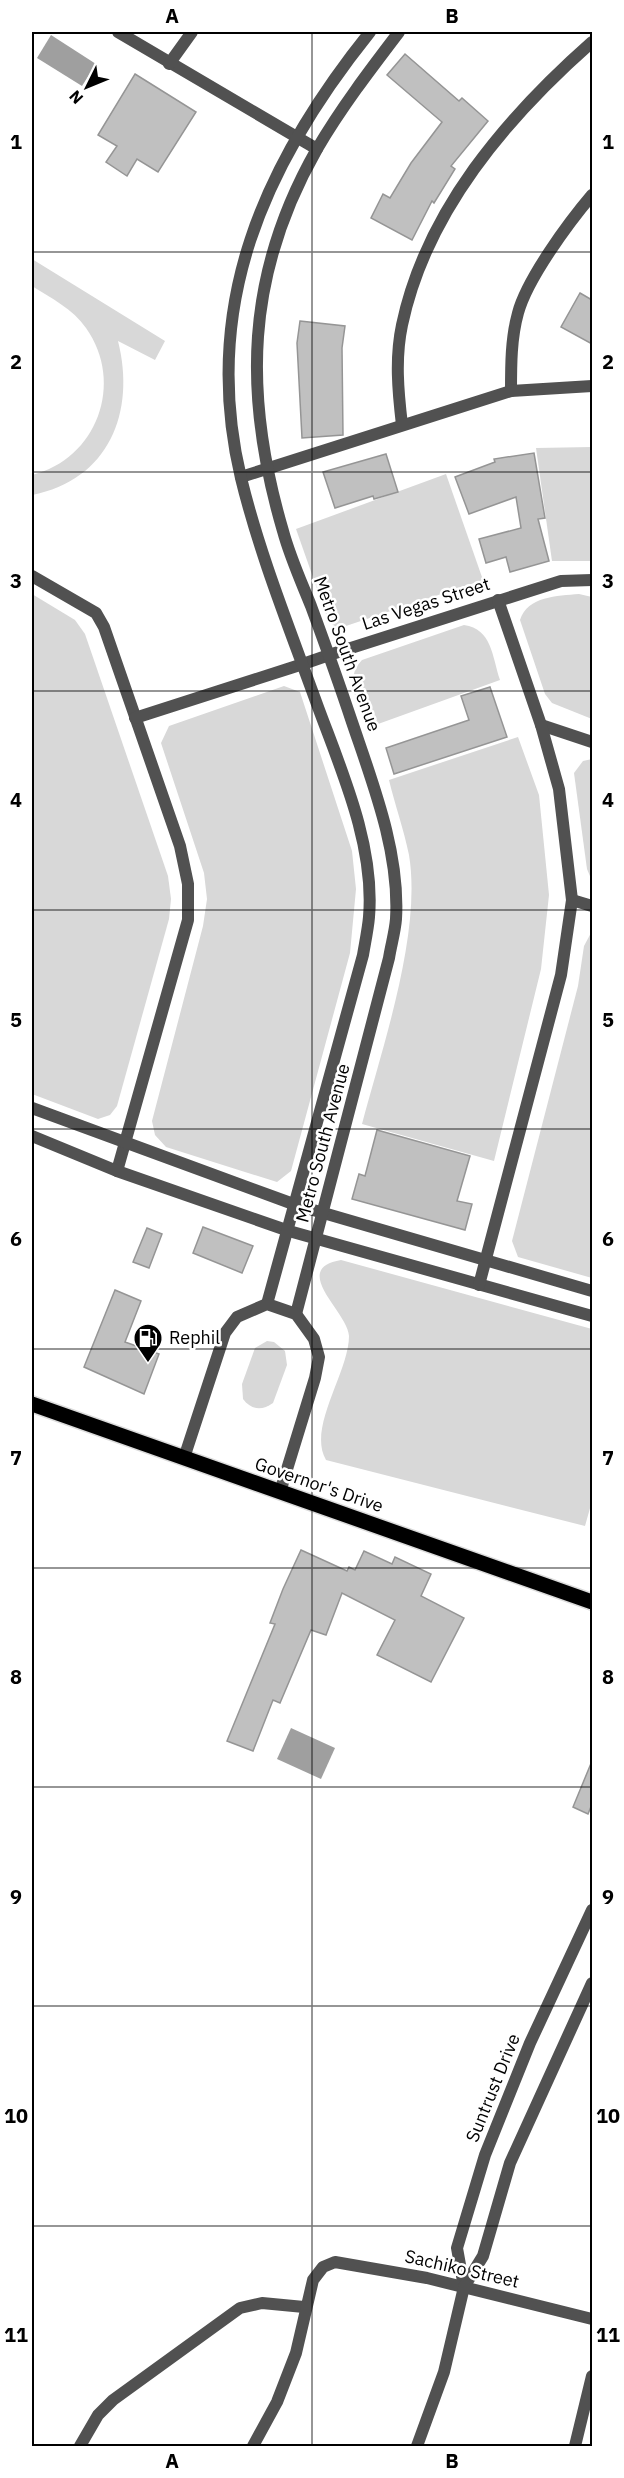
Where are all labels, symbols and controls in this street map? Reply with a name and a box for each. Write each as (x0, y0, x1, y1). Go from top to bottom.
text: A (165, 2, 179, 29)
text: B (445, 2, 459, 29)
north arrow (57, 57, 117, 117)
text: N (65, 86, 87, 108)
text: 1 (10, 128, 22, 155)
text: 1 (602, 128, 614, 155)
text: 2 (10, 348, 22, 375)
text: 2 (602, 348, 614, 375)
text: 3 (10, 567, 22, 594)
text: 3 (602, 567, 614, 594)
street label: Las Vegas Street (359, 572, 493, 635)
street label: Metro South Avenue (309, 573, 386, 735)
text: 4 (10, 786, 22, 813)
text: 4 (602, 786, 614, 813)
text: 5 (10, 1006, 22, 1033)
text: 5 (602, 1006, 614, 1033)
street label: Metro South Avenue (290, 1061, 355, 1225)
text: 6 (10, 1225, 22, 1252)
text: 6 (602, 1225, 614, 1252)
fuel station icon: Rephil (132, 1322, 164, 1364)
place label: Rephil (169, 1326, 220, 1349)
text: 7 (10, 1444, 22, 1471)
text: 7 (602, 1444, 614, 1471)
street label: Governor's Drive (252, 1452, 386, 1517)
text: 8 (10, 1663, 22, 1690)
text: 8 (602, 1663, 614, 1690)
text: 9 (10, 1883, 22, 1910)
text: 9 (602, 1883, 614, 1910)
street label: Suntrust Drive (460, 2030, 525, 2145)
text: 10 (4, 2102, 28, 2129)
text: 10 (596, 2102, 620, 2129)
street label: Sachiko Street (403, 2244, 522, 2293)
text: 11 (4, 2321, 28, 2348)
text: 11 (596, 2321, 620, 2348)
text: A (165, 2447, 179, 2474)
text: B (445, 2447, 459, 2474)

